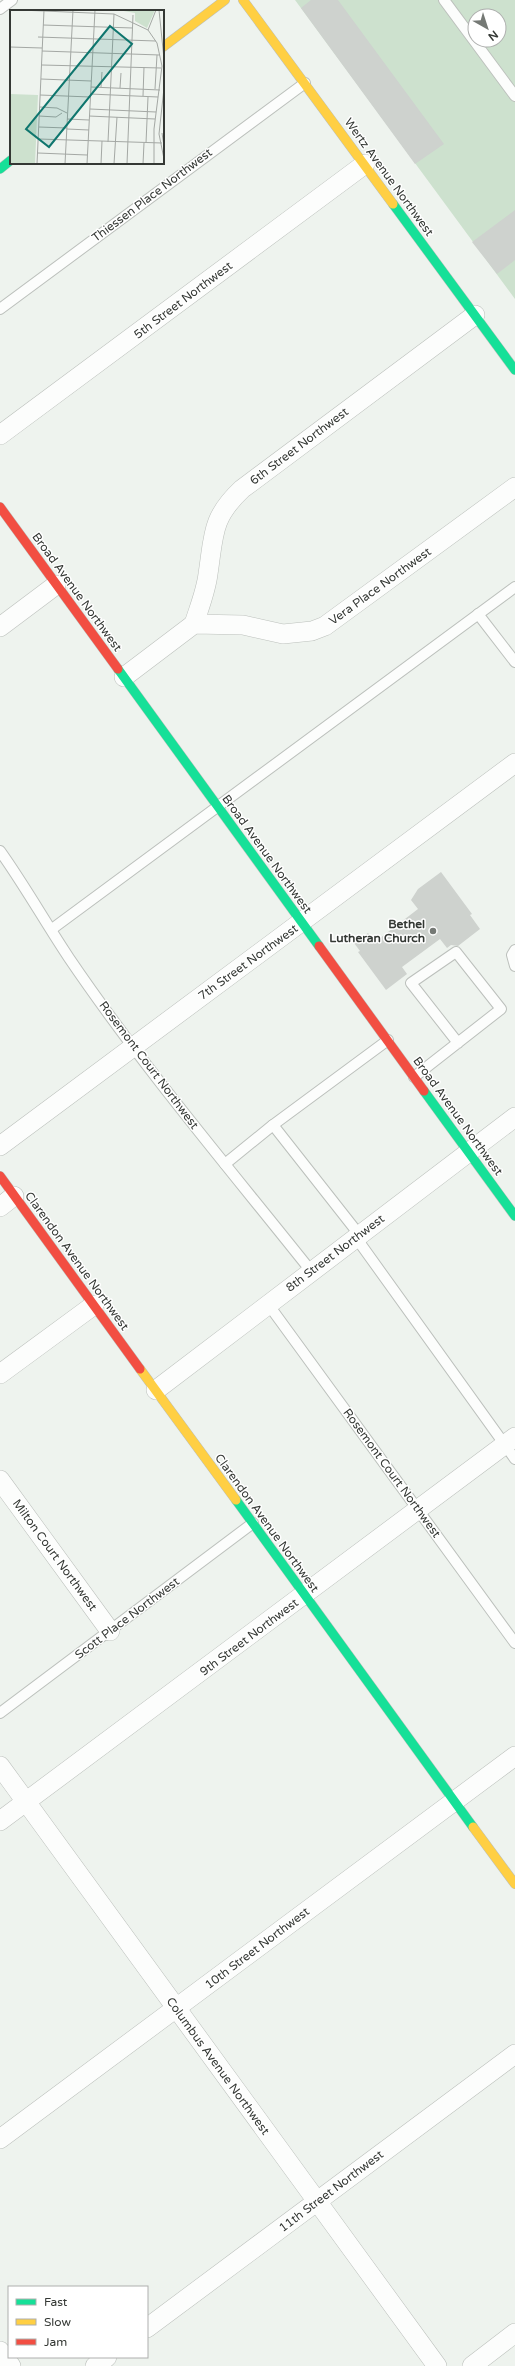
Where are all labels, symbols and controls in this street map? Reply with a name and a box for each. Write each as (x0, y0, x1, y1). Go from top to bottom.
north arrow (467, 8, 507, 48)
inset map (10, 10, 164, 164)
text: N (485, 28, 501, 43)
street label: Wertz Avenue Northwest (341, 115, 437, 239)
street label: Thiessen Place Northwest (89, 145, 215, 245)
street label: 5th Street Northwest (131, 258, 235, 342)
street label: 6th Street Northwest (247, 404, 351, 488)
street label: Broad Avenue Northwest (29, 530, 125, 654)
street label: Vera Place Northwest (326, 544, 434, 628)
street label: Broad Avenue Northwest (219, 792, 315, 916)
place label: Bethel Lutheran Church (329, 917, 425, 945)
street label: 7th Street Northwest (195, 921, 301, 1003)
marker: Bethel Lutheran Church (428, 926, 438, 936)
street label: Rosemont Court Northwest (96, 998, 202, 1132)
street label: Broad Avenue Northwest (410, 1054, 506, 1178)
street label: Clarendon Avenue Northwest (22, 1189, 132, 1333)
street label: 8th Street Northwest (283, 1211, 387, 1295)
street label: Rosemont Court Northwest (340, 1406, 444, 1541)
street label: Clarendon Avenue Northwest (212, 1451, 322, 1595)
street label: Milton Court Northwest (10, 1497, 100, 1614)
street label: Scott Place Northwest (72, 1574, 182, 1662)
street label: 9th Street Northwest (197, 1595, 301, 1679)
street label: 10th Street Northwest (202, 1904, 312, 1992)
street label: Columbus Avenue Northwest (163, 1995, 273, 2138)
street label: 11th Street Northwest (276, 2147, 386, 2235)
legend (8, 2286, 148, 2358)
text: Fast (44, 2295, 68, 2309)
text: Slow (44, 2315, 71, 2329)
text: Jam (44, 2335, 67, 2349)

